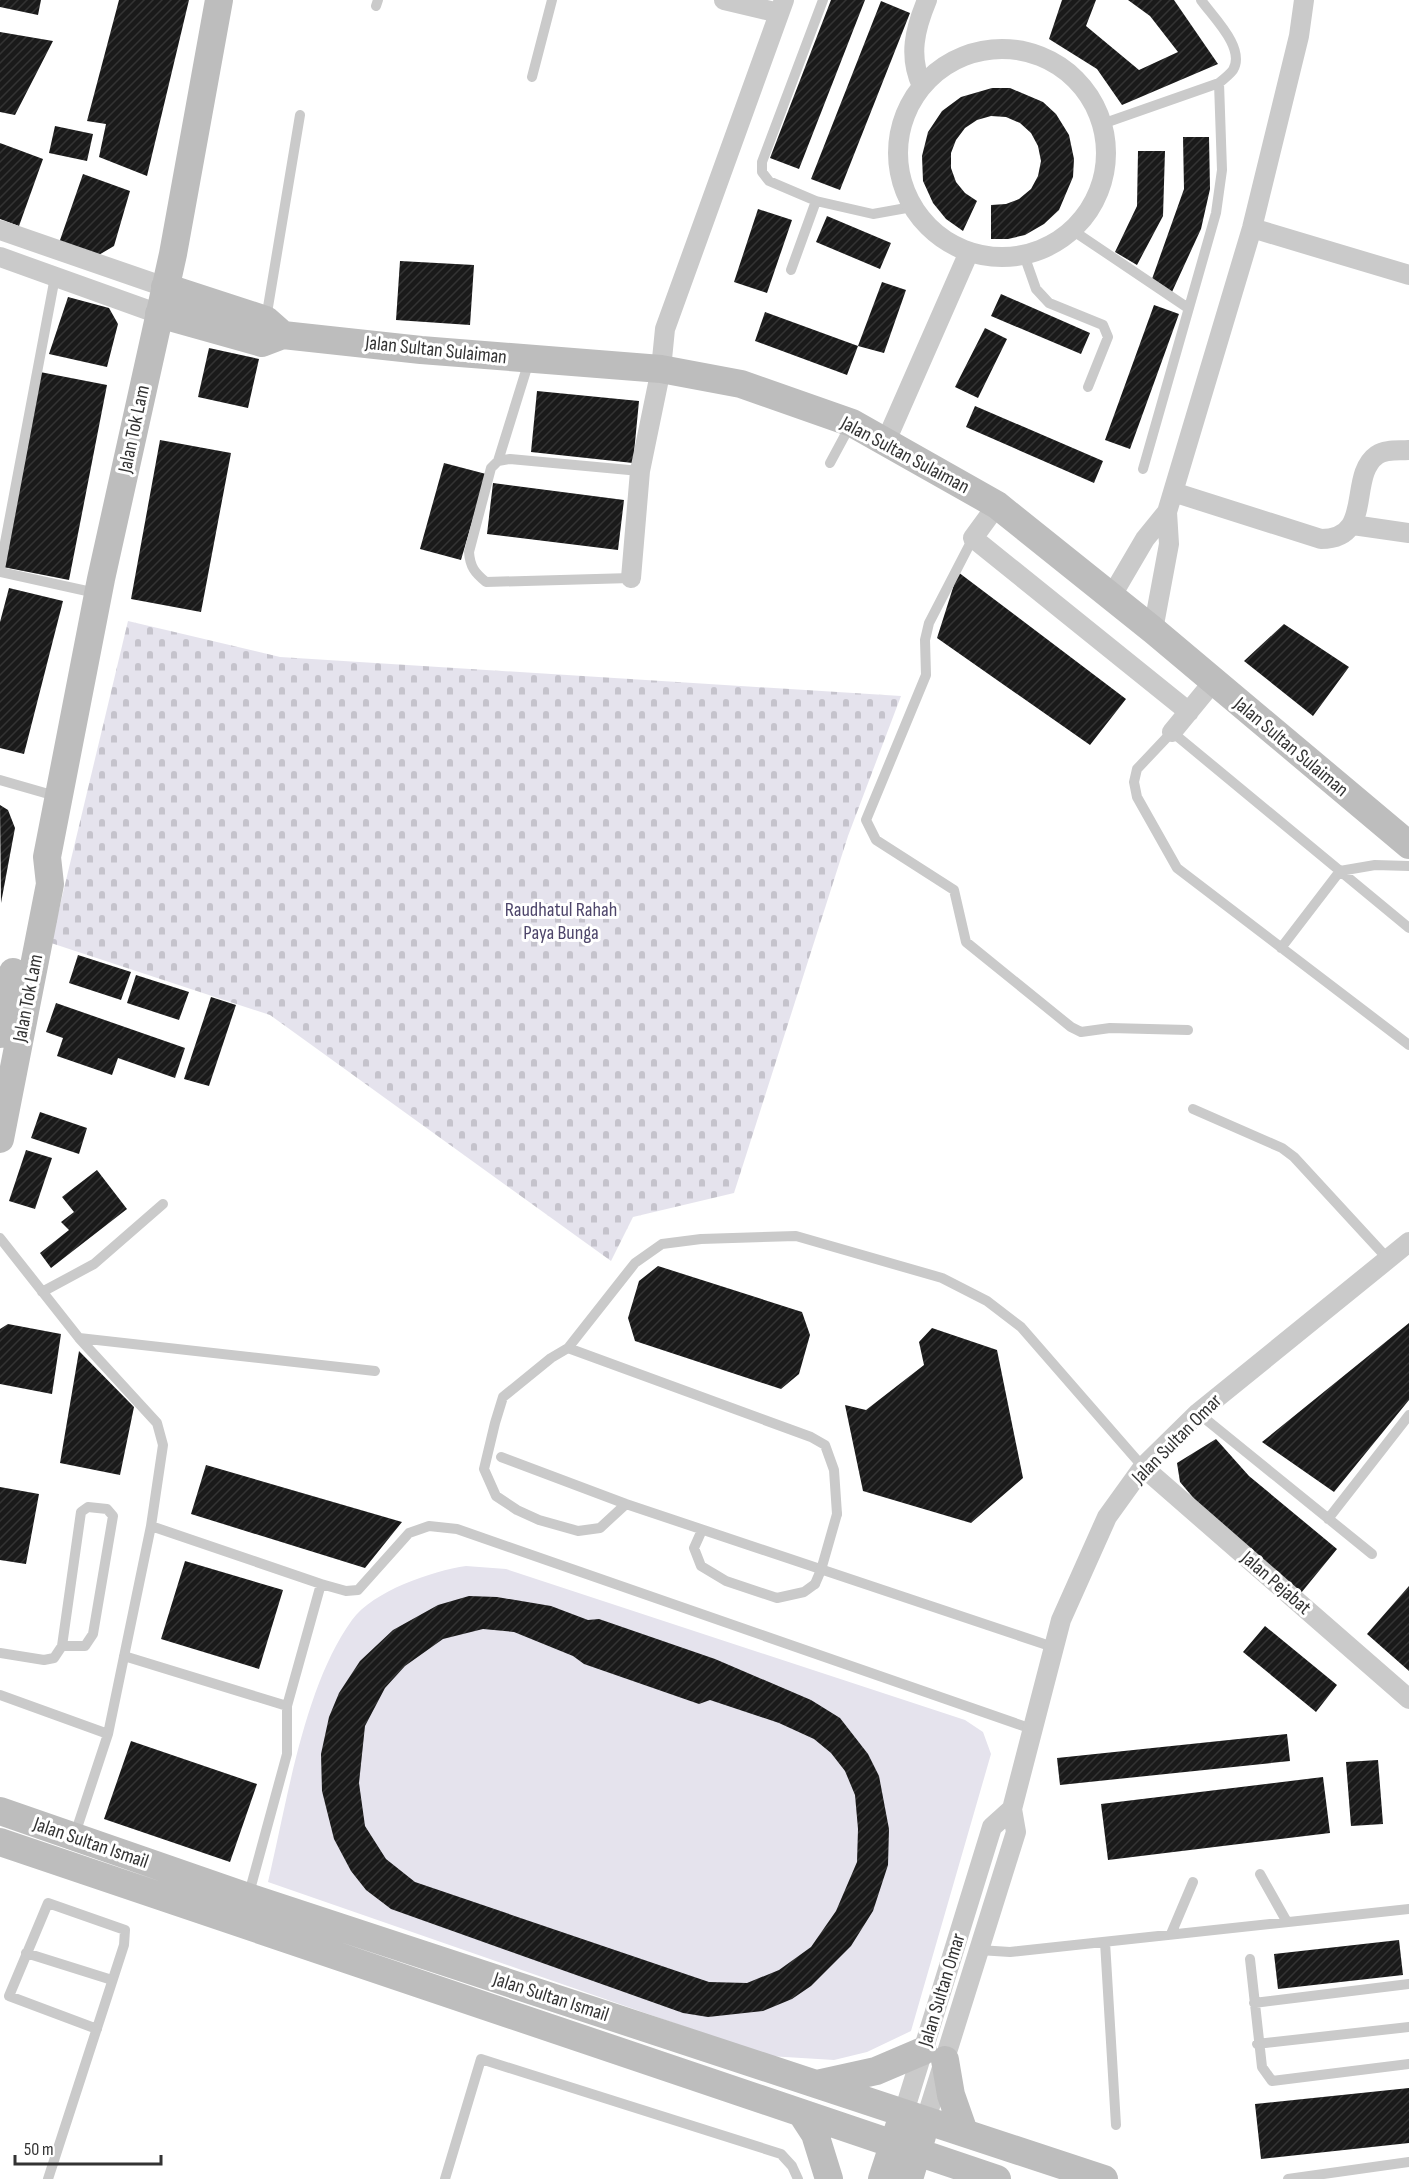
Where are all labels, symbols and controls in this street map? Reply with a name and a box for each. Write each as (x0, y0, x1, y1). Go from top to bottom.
street label: Jalan Sultan Sulaiman (363, 331, 508, 369)
street label: Jalan Tok Lam (113, 383, 155, 476)
street label: Jalan Sultan Sulaiman (836, 411, 973, 499)
street label: Jalan Sultan Sulaiman (1228, 691, 1353, 802)
park label: Raudhatul Rahah Paya Bunga (505, 898, 617, 945)
street label: Jalan Tok Lam (8, 952, 48, 1045)
street label: Jalan Sultan Omar (1126, 1389, 1227, 1490)
street label: Jalan Pejabat (1235, 1545, 1316, 1620)
street label: Jalan Sultan Ismail (29, 1812, 152, 1874)
street label: Jalan Sultan Omar (913, 1930, 971, 2050)
street label: Jalan Sultan Ismail (489, 1967, 612, 2027)
scale bar (15, 2128, 160, 2166)
text: 50 m (24, 2139, 54, 2160)

